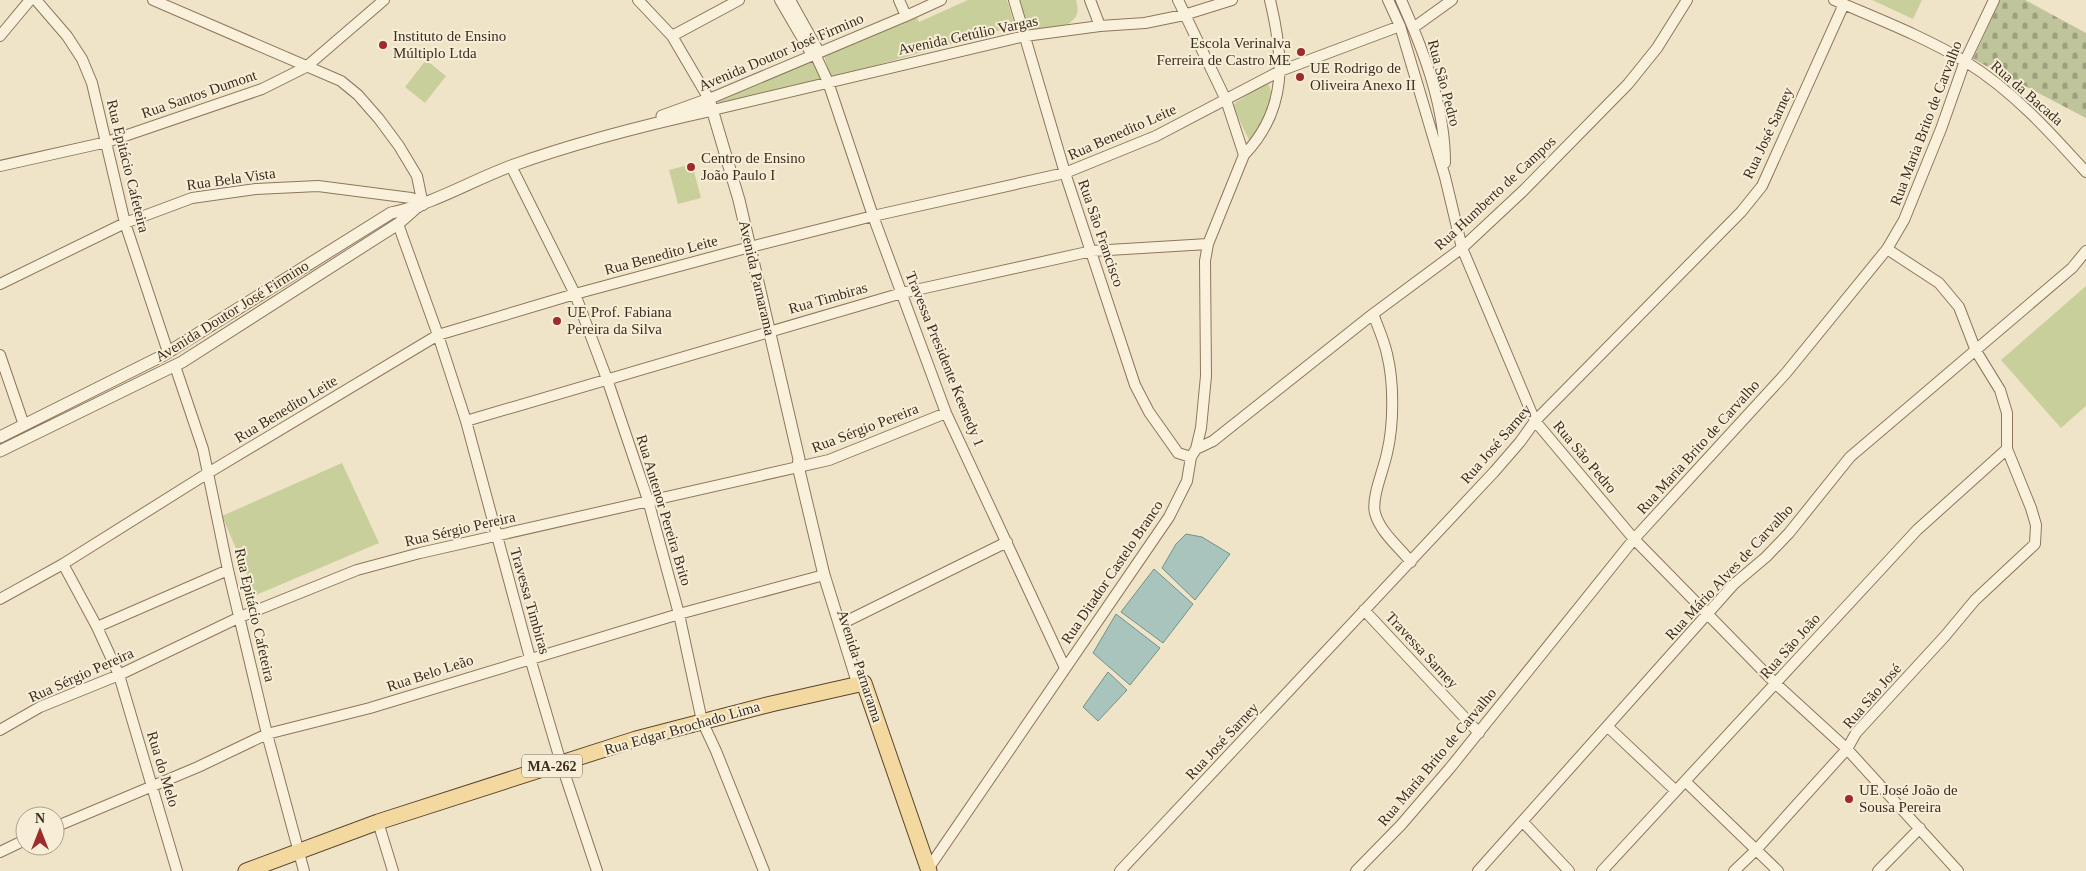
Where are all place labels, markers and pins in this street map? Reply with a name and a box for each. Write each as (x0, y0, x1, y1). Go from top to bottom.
place label: Instituto de Ensino Múltiplo Ltda (393, 28, 506, 61)
place label: Escola Verinalva Ferreira de Castro ME (1156, 35, 1291, 68)
marker: Instituto de Ensino Múltiplo Ltda (377, 39, 389, 51)
marker: Escola Verinalva Ferreira de Castro ME (1295, 46, 1307, 58)
place label: UE Rodrigo de Oliveira Anexo II (1310, 60, 1416, 93)
marker: UE Rodrigo de Oliveira Anexo II (1294, 71, 1306, 83)
place label: Centro de Ensino João Paulo I (701, 150, 805, 183)
marker: Centro de Ensino João Paulo I (685, 161, 697, 173)
place label: UE Prof. Fabiana Pereira da Silva (567, 304, 672, 337)
marker: UE Prof. Fabiana Pereira da Silva (551, 315, 563, 327)
place label: UE José João de Sousa Pereira (1859, 782, 1958, 815)
marker: UE José João de Sousa Pereira (1843, 793, 1855, 805)

